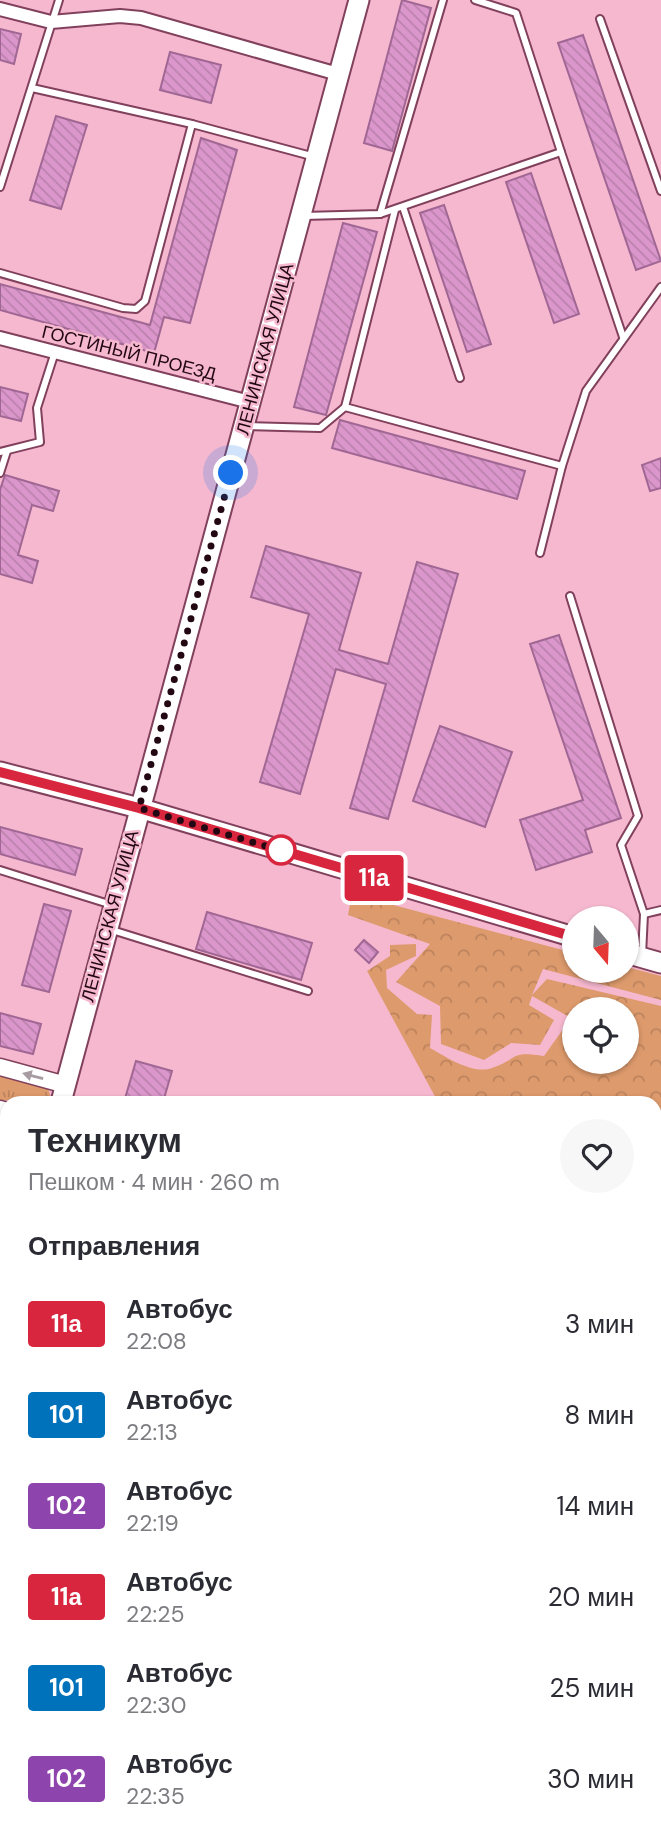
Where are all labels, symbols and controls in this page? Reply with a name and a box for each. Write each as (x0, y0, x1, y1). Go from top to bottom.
street label: ЛЕНИНСКАЯ УЛИЦА (231, 260, 299, 438)
street label: ГОСТИНЫЙ ПРОЕЗД (39, 320, 219, 386)
your location (213, 455, 248, 490)
street label: ЛЕНИНСКАЯ УЛИЦА (76, 827, 144, 1005)
unlabelled marker (266, 835, 296, 865)
line badge: 11а (334, 855, 414, 901)
text: 11а (359, 862, 389, 893)
north arrow (562, 906, 639, 984)
map controls (562, 906, 639, 1074)
button: locate (562, 997, 639, 1074)
one-way arrow (22, 1070, 44, 1081)
text: Техникум (28, 1119, 182, 1162)
button: heart (560, 1119, 634, 1193)
text: Пешком · 4 мин · 260 m (28, 1167, 280, 1197)
text: Отправления (28, 1229, 200, 1263)
text: Автобус (126, 1292, 233, 1326)
text: 3 мин (565, 1307, 634, 1341)
text: 11а (51, 1308, 82, 1339)
text: 22:08 (126, 1326, 187, 1356)
text: Автобус (126, 1383, 233, 1417)
text: 8 мин (565, 1398, 634, 1432)
text: 101 (49, 1399, 84, 1430)
text: 22:13 (126, 1417, 178, 1447)
text: Автобус (126, 1474, 233, 1508)
text: 14 мин (556, 1489, 634, 1523)
text: 102 (47, 1490, 86, 1521)
text: 22:19 (126, 1508, 179, 1538)
text: Автобус (126, 1565, 233, 1599)
text: 20 мин (548, 1580, 634, 1614)
text: 11а (51, 1581, 82, 1612)
text: 22:25 (126, 1599, 184, 1629)
text: Автобус (126, 1656, 233, 1690)
text: 25 мин (549, 1671, 634, 1705)
text: 101 (49, 1672, 84, 1703)
text: 22:30 (126, 1690, 186, 1720)
text: Автобус (126, 1747, 233, 1781)
text: 30 мин (547, 1762, 634, 1796)
text: 102 (47, 1763, 86, 1794)
text: 22:35 (126, 1781, 185, 1811)

